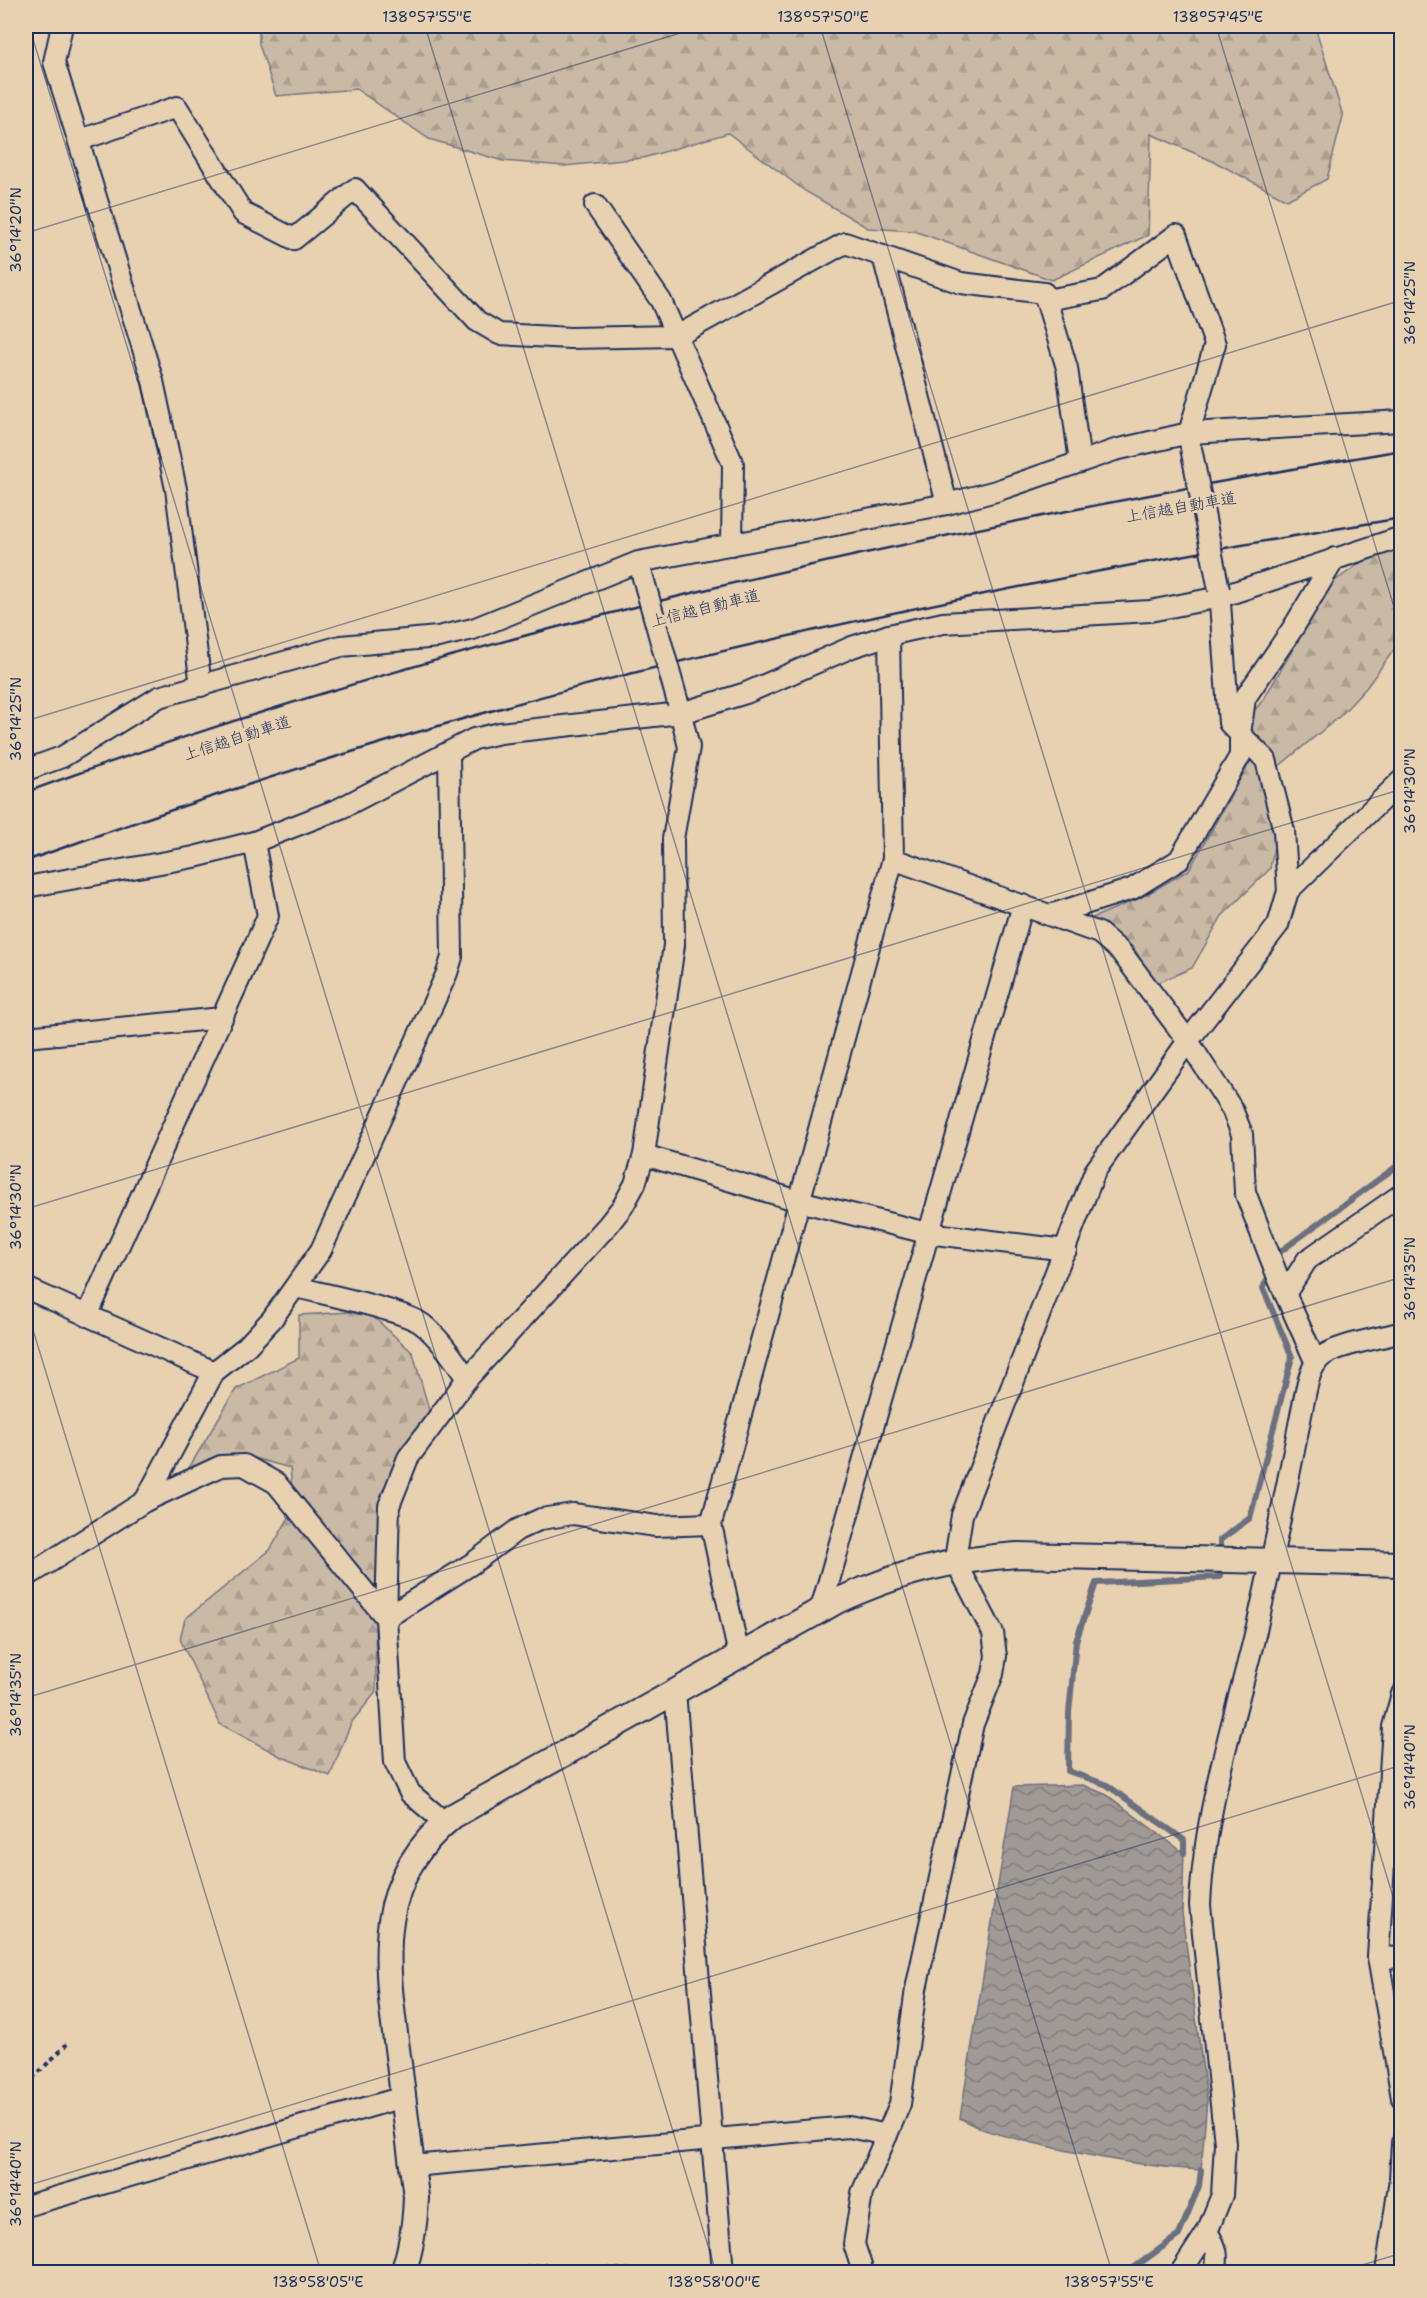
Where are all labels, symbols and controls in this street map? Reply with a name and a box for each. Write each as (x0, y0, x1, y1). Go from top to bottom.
text: 138°57'55"E (382, 7, 472, 27)
text: 138°57'50"E (777, 7, 869, 27)
text: 138°57'45"E (1173, 7, 1263, 27)
text: 36°14'20"N (6, 187, 26, 273)
text: 36°14'25"N (1400, 261, 1420, 345)
street label: 上信越自動車道 (1124, 487, 1238, 527)
street label: 上信越自動車道 (648, 584, 762, 632)
text: 36°14'25"N (6, 677, 26, 761)
street label: 上信越自動車道 (180, 711, 294, 765)
text: 36°14'30"N (1400, 748, 1420, 834)
text: 36°14'30"N (6, 1164, 26, 1250)
text: 36°14'35"N (1400, 1237, 1420, 1321)
text: 36°14'35"N (6, 1653, 26, 1737)
text: 36°14'40"N (1400, 1724, 1420, 1810)
text: 36°14'40"N (6, 2141, 26, 2227)
text: 138°58'05"E (272, 2272, 364, 2292)
text: 138°58'00"E (668, 2272, 760, 2292)
text: 138°57'55"E (1064, 2272, 1154, 2292)

